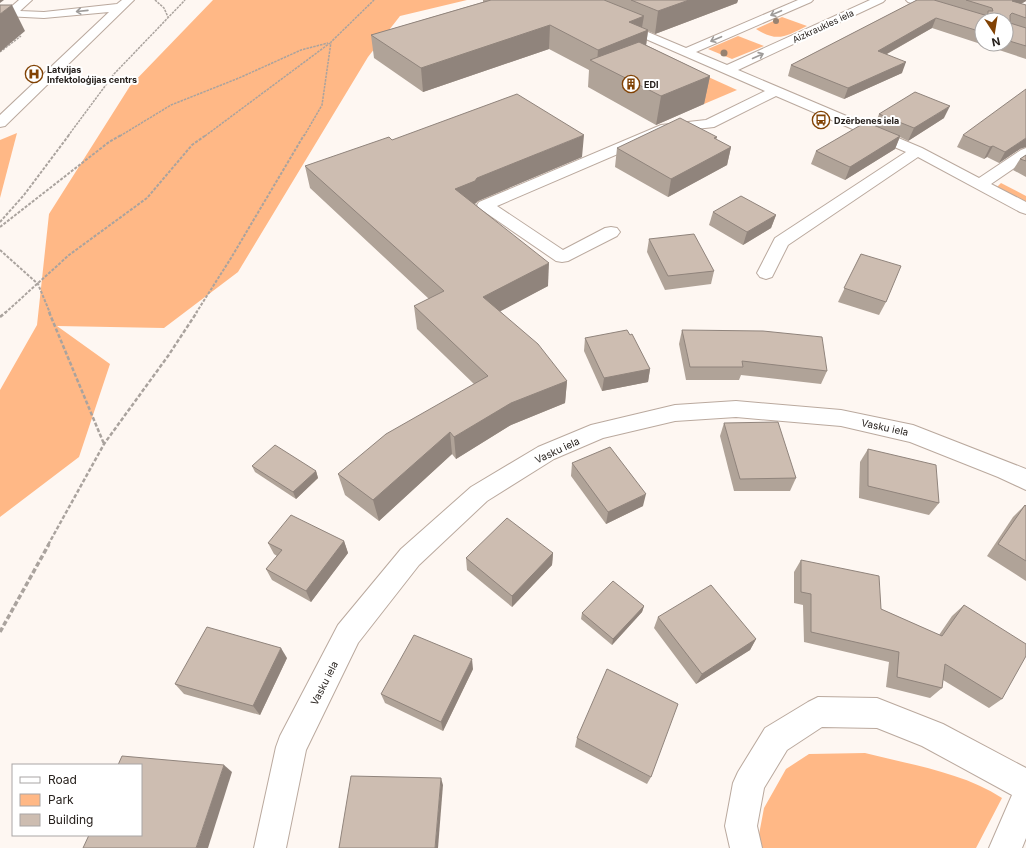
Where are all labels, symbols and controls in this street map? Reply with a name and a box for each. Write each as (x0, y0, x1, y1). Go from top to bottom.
one-way arrow (76, 7, 89, 15)
street label: Aizkraukles iela (791, 7, 855, 45)
one-way arrow (771, 10, 783, 17)
north arrow (974, 12, 1014, 52)
text: N (991, 34, 1002, 50)
one-way arrow (710, 36, 722, 43)
one-way arrow (751, 52, 763, 59)
hospital icon: Latvijas Infektoloģijas centrs (24, 64, 44, 84)
place label: Latvijas Infektoloģijas centrs (47, 64, 137, 85)
building icon: EDI (621, 74, 641, 94)
place label: EDI (644, 79, 659, 90)
bus stop icon: Dzērbenes iela (811, 110, 831, 130)
place label: Dzērbenes iela (834, 115, 899, 126)
street label: Vasku iela (860, 416, 910, 438)
street label: Vasku iela (533, 434, 581, 466)
street label: Vasku iela (308, 659, 340, 707)
legend (12, 764, 142, 836)
text: Road (48, 772, 77, 787)
text: Park (48, 792, 74, 807)
text: Building (48, 812, 93, 827)

